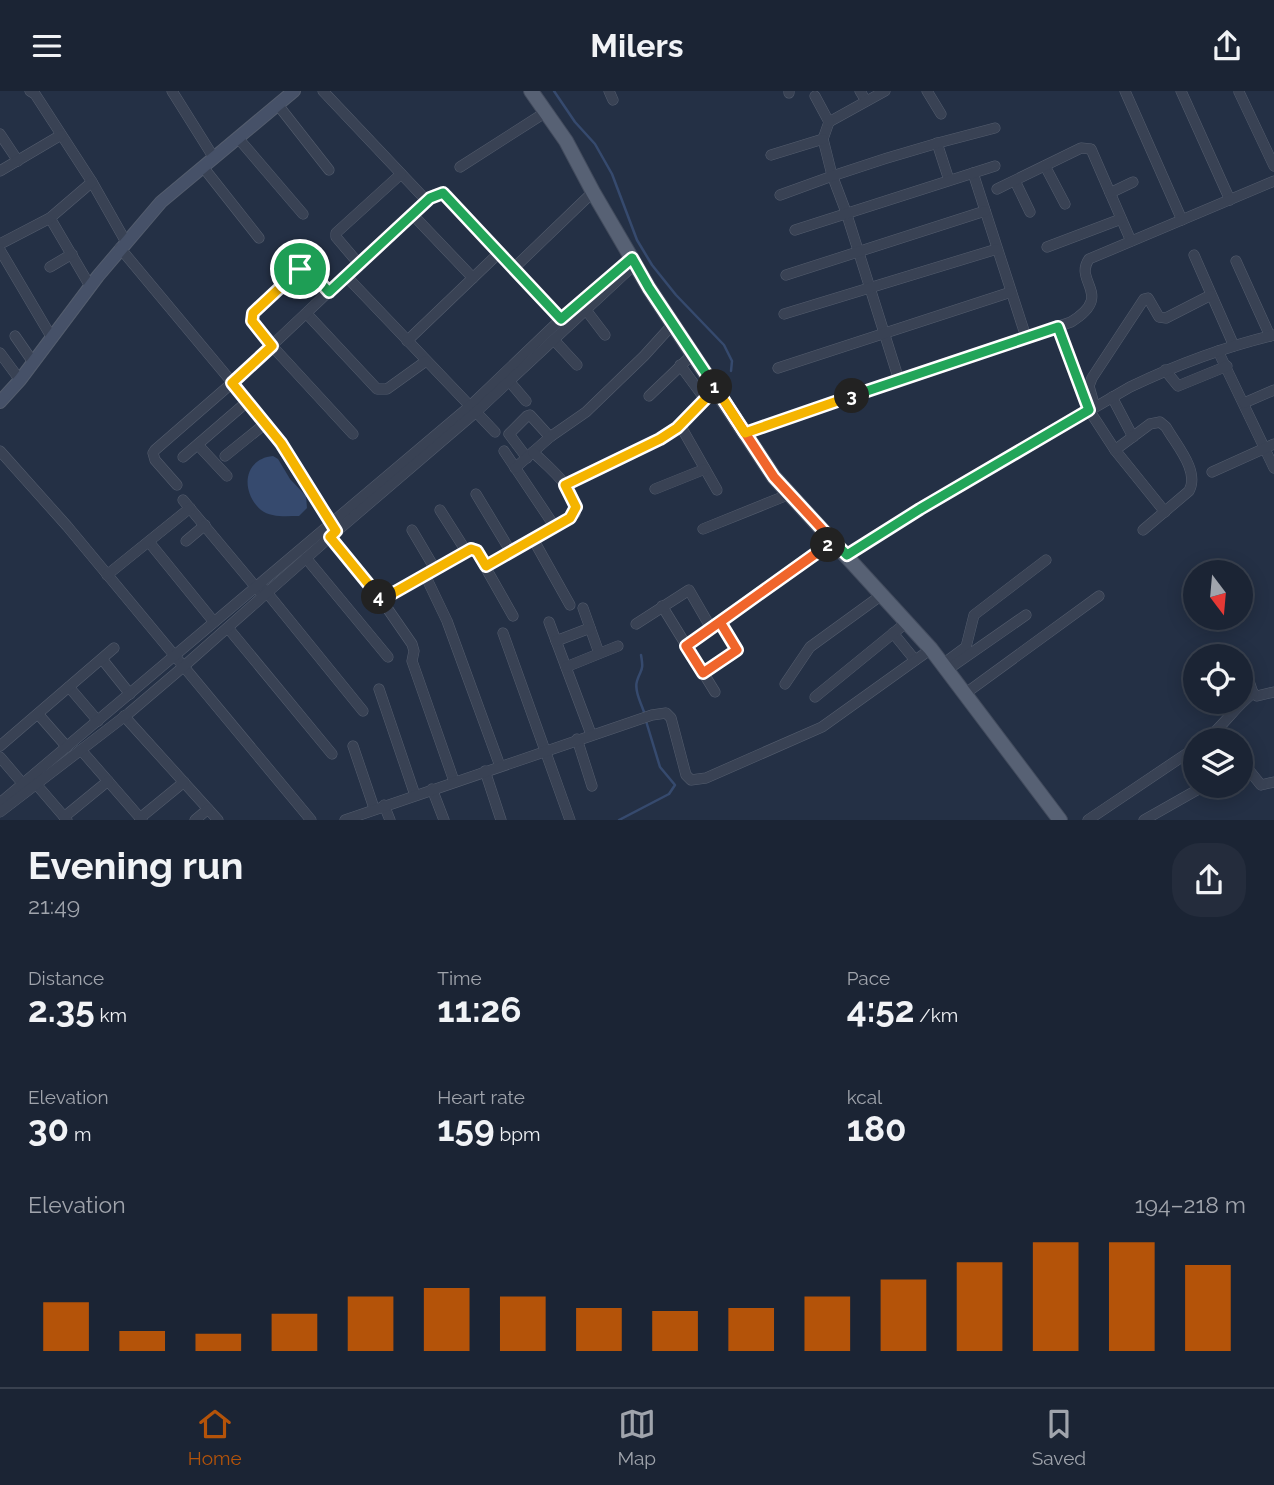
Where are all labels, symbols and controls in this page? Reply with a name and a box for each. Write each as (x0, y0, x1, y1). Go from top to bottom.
icon: menu (28, 27, 66, 65)
text: Milers (590, 27, 684, 64)
icon: share (1208, 27, 1246, 65)
pin (270, 239, 330, 299)
icon: arrive (281, 250, 319, 288)
pin: 1 (698, 369, 732, 405)
text: 1 (710, 375, 719, 397)
pin: 3 (834, 379, 870, 413)
text: 3 (846, 384, 857, 406)
pin: 2 (810, 527, 846, 563)
text: 2 (822, 533, 833, 555)
north arrow (1183, 560, 1253, 630)
map controls (1183, 560, 1253, 798)
pin: 4 (362, 580, 396, 615)
text: 4 (373, 585, 384, 607)
button: locate (1183, 644, 1253, 714)
button: layers (1183, 728, 1253, 798)
text: Evening run (28, 843, 243, 888)
button: share (1172, 843, 1246, 917)
text: 21:49 (28, 892, 80, 919)
text: Distance (28, 967, 104, 989)
text: Time (437, 967, 482, 989)
text: Pace (847, 967, 890, 989)
text: 2.35 (28, 989, 95, 1030)
text: 11:26 (437, 989, 522, 1030)
text: 4:52 (847, 989, 914, 1030)
text: km (95, 1004, 127, 1026)
text: /km (914, 1004, 958, 1026)
text: Elevation (28, 1086, 109, 1108)
text: Heart rate (437, 1086, 525, 1108)
text: kcal (847, 1086, 882, 1108)
text: 30 (28, 1108, 69, 1149)
text: 159 (437, 1108, 495, 1149)
text: 180 (847, 1108, 907, 1149)
text: m (69, 1123, 91, 1145)
text: bpm (495, 1123, 540, 1145)
text: Elevation (28, 1191, 126, 1218)
text: 194–218 m (1135, 1191, 1246, 1218)
tab: Home (188, 1405, 242, 1469)
tab: Map (617, 1405, 656, 1469)
tab: Saved (1032, 1405, 1086, 1469)

